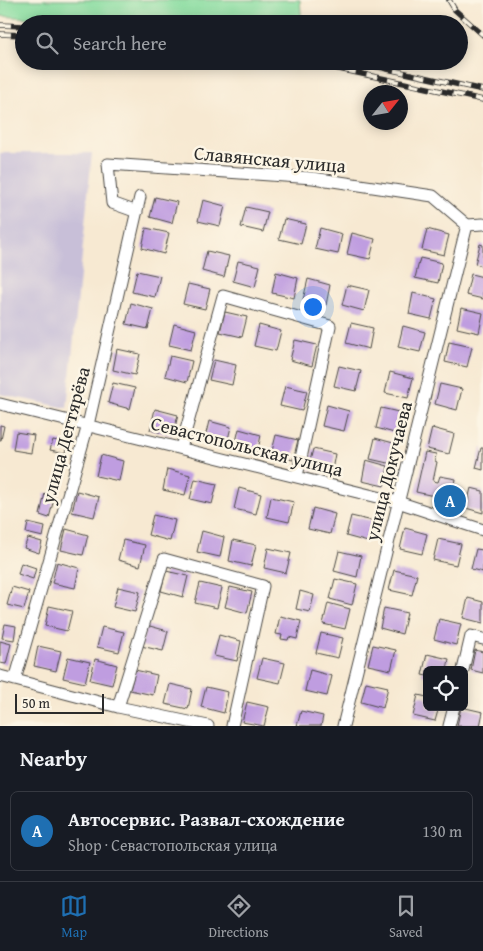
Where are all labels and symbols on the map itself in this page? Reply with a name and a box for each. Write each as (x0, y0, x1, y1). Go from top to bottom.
north arrow (363, 85, 408, 130)
street label: Славянская улица (193, 138, 347, 180)
your location (300, 294, 326, 320)
street label: улица Дегтярёва (33, 363, 97, 508)
street label: улица Докучаева (357, 398, 419, 545)
street label: Севастопольская улица (148, 409, 346, 483)
pin: A (434, 482, 466, 520)
scale bar (15, 691, 104, 714)

